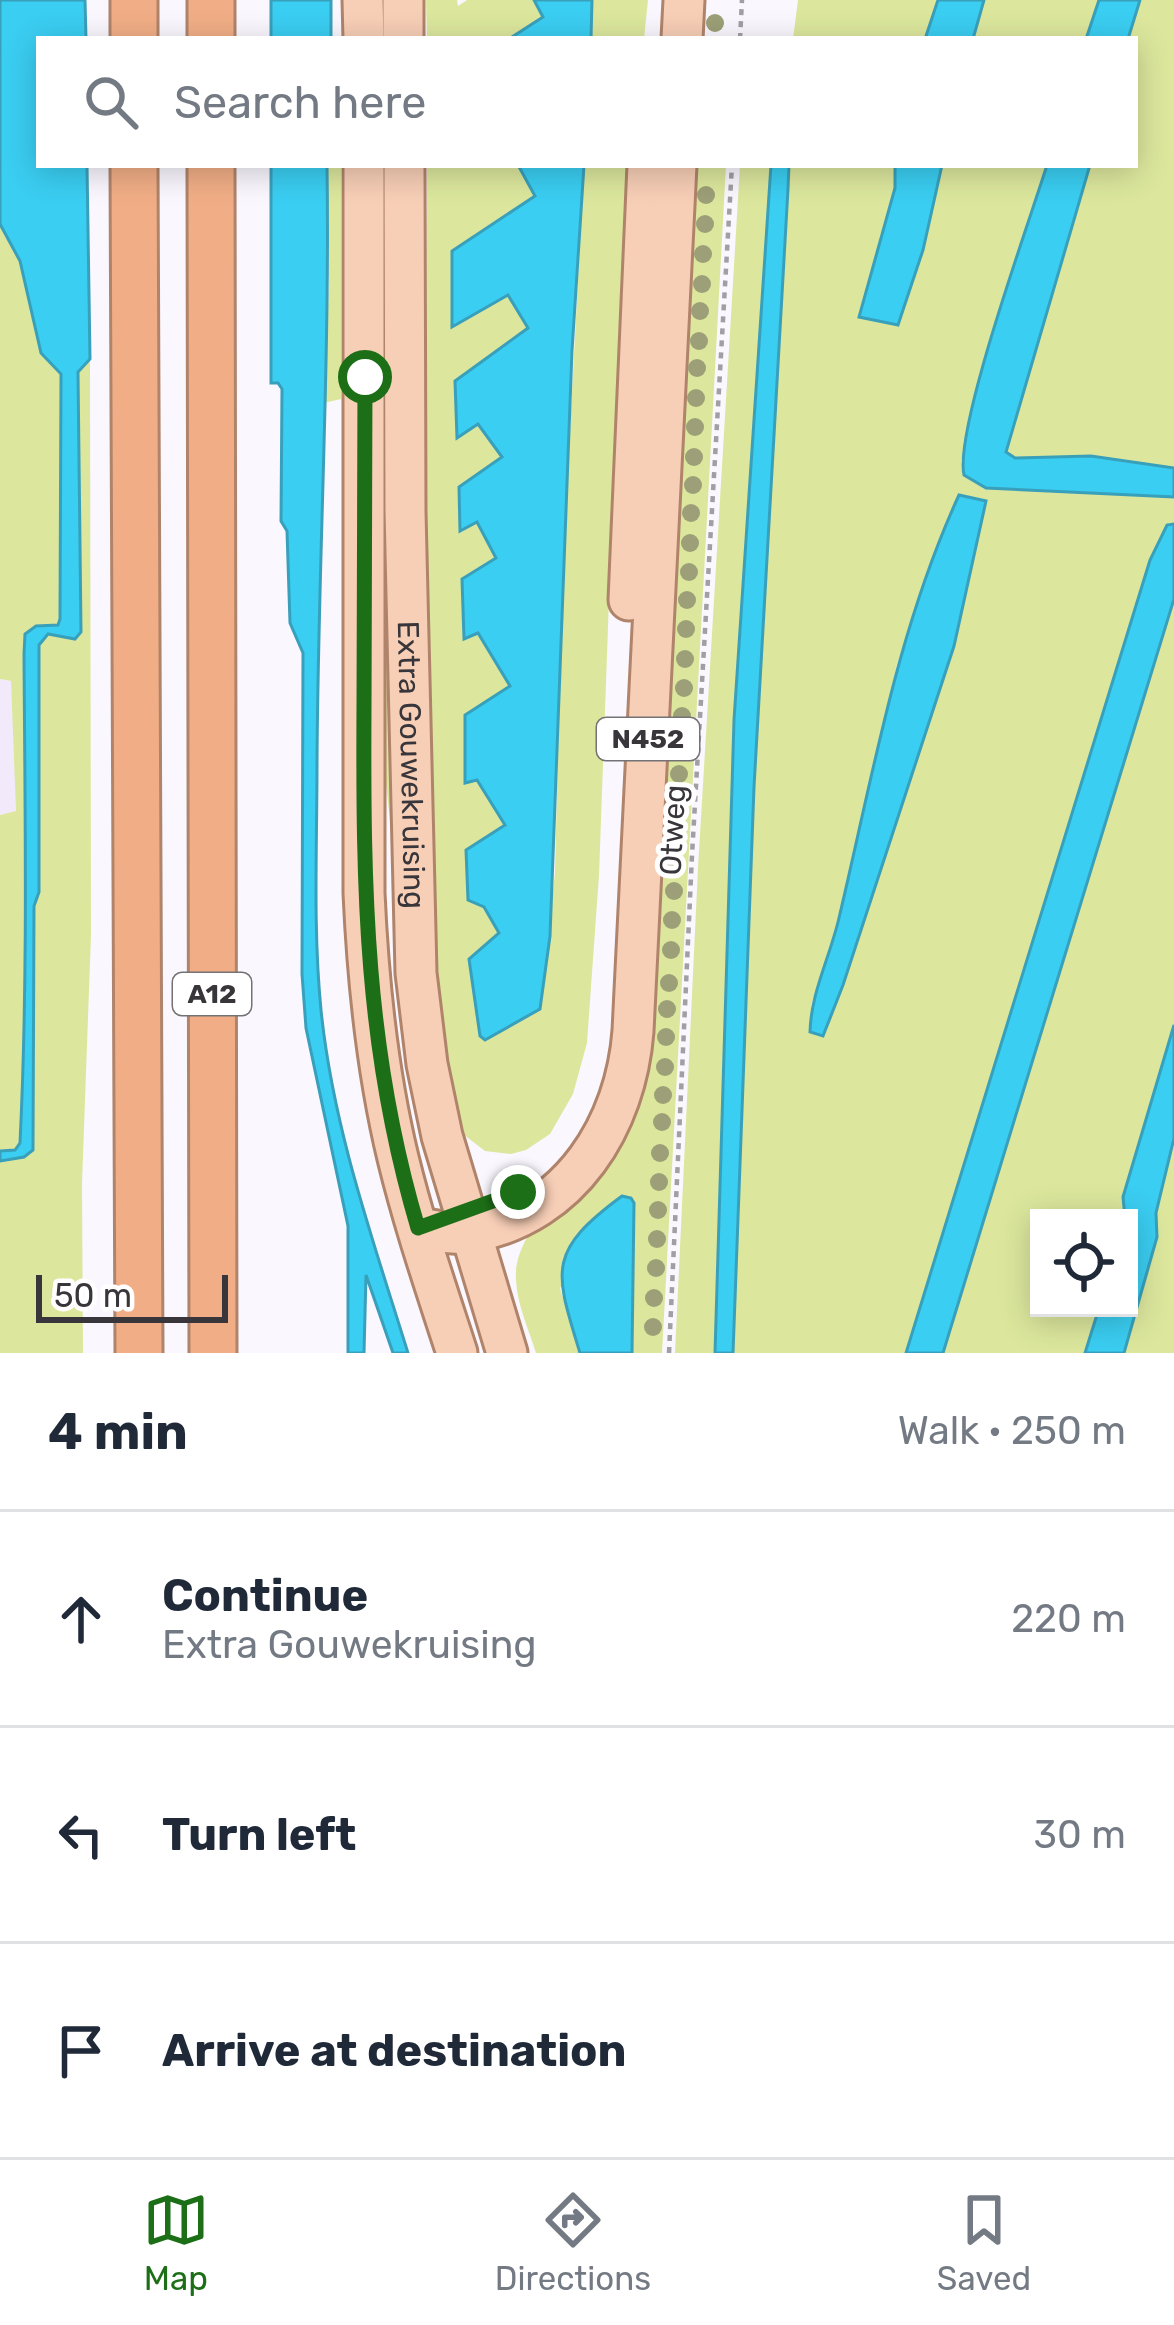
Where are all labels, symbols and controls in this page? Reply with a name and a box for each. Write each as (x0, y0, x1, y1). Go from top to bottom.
search box (36, 36, 1138, 168)
icon: search (78, 69, 144, 135)
text: Search here (174, 76, 426, 129)
route start (338, 350, 392, 404)
street label: Extra Gouwekruising (390, 620, 432, 909)
road number: N452 (597, 718, 699, 760)
street label: Otweg (653, 784, 693, 876)
road number: A12 (173, 973, 251, 1015)
route end (491, 1165, 545, 1219)
map controls (1030, 1209, 1138, 1317)
button: locate (1030, 1209, 1138, 1317)
scale bar (36, 1269, 228, 1322)
text: 50 m (54, 1276, 132, 1315)
text: 4 min (48, 1401, 188, 1462)
text: Walk · 250 m (898, 1408, 1126, 1454)
text: Continue (162, 1569, 368, 1622)
icon: ahead (48, 1586, 114, 1652)
text: 220 m (1011, 1596, 1126, 1642)
text: Extra Gouwekruising (162, 1622, 537, 1668)
icon: left (48, 1802, 114, 1868)
text: Turn left (162, 1808, 356, 1861)
text: 30 m (1034, 1812, 1126, 1858)
icon: arrive (48, 2018, 114, 2084)
text: Arrive at destination (162, 2024, 627, 2077)
tab: Map (143, 2187, 209, 2298)
tab: Directions (495, 2187, 651, 2298)
tab: Saved (937, 2187, 1031, 2298)

